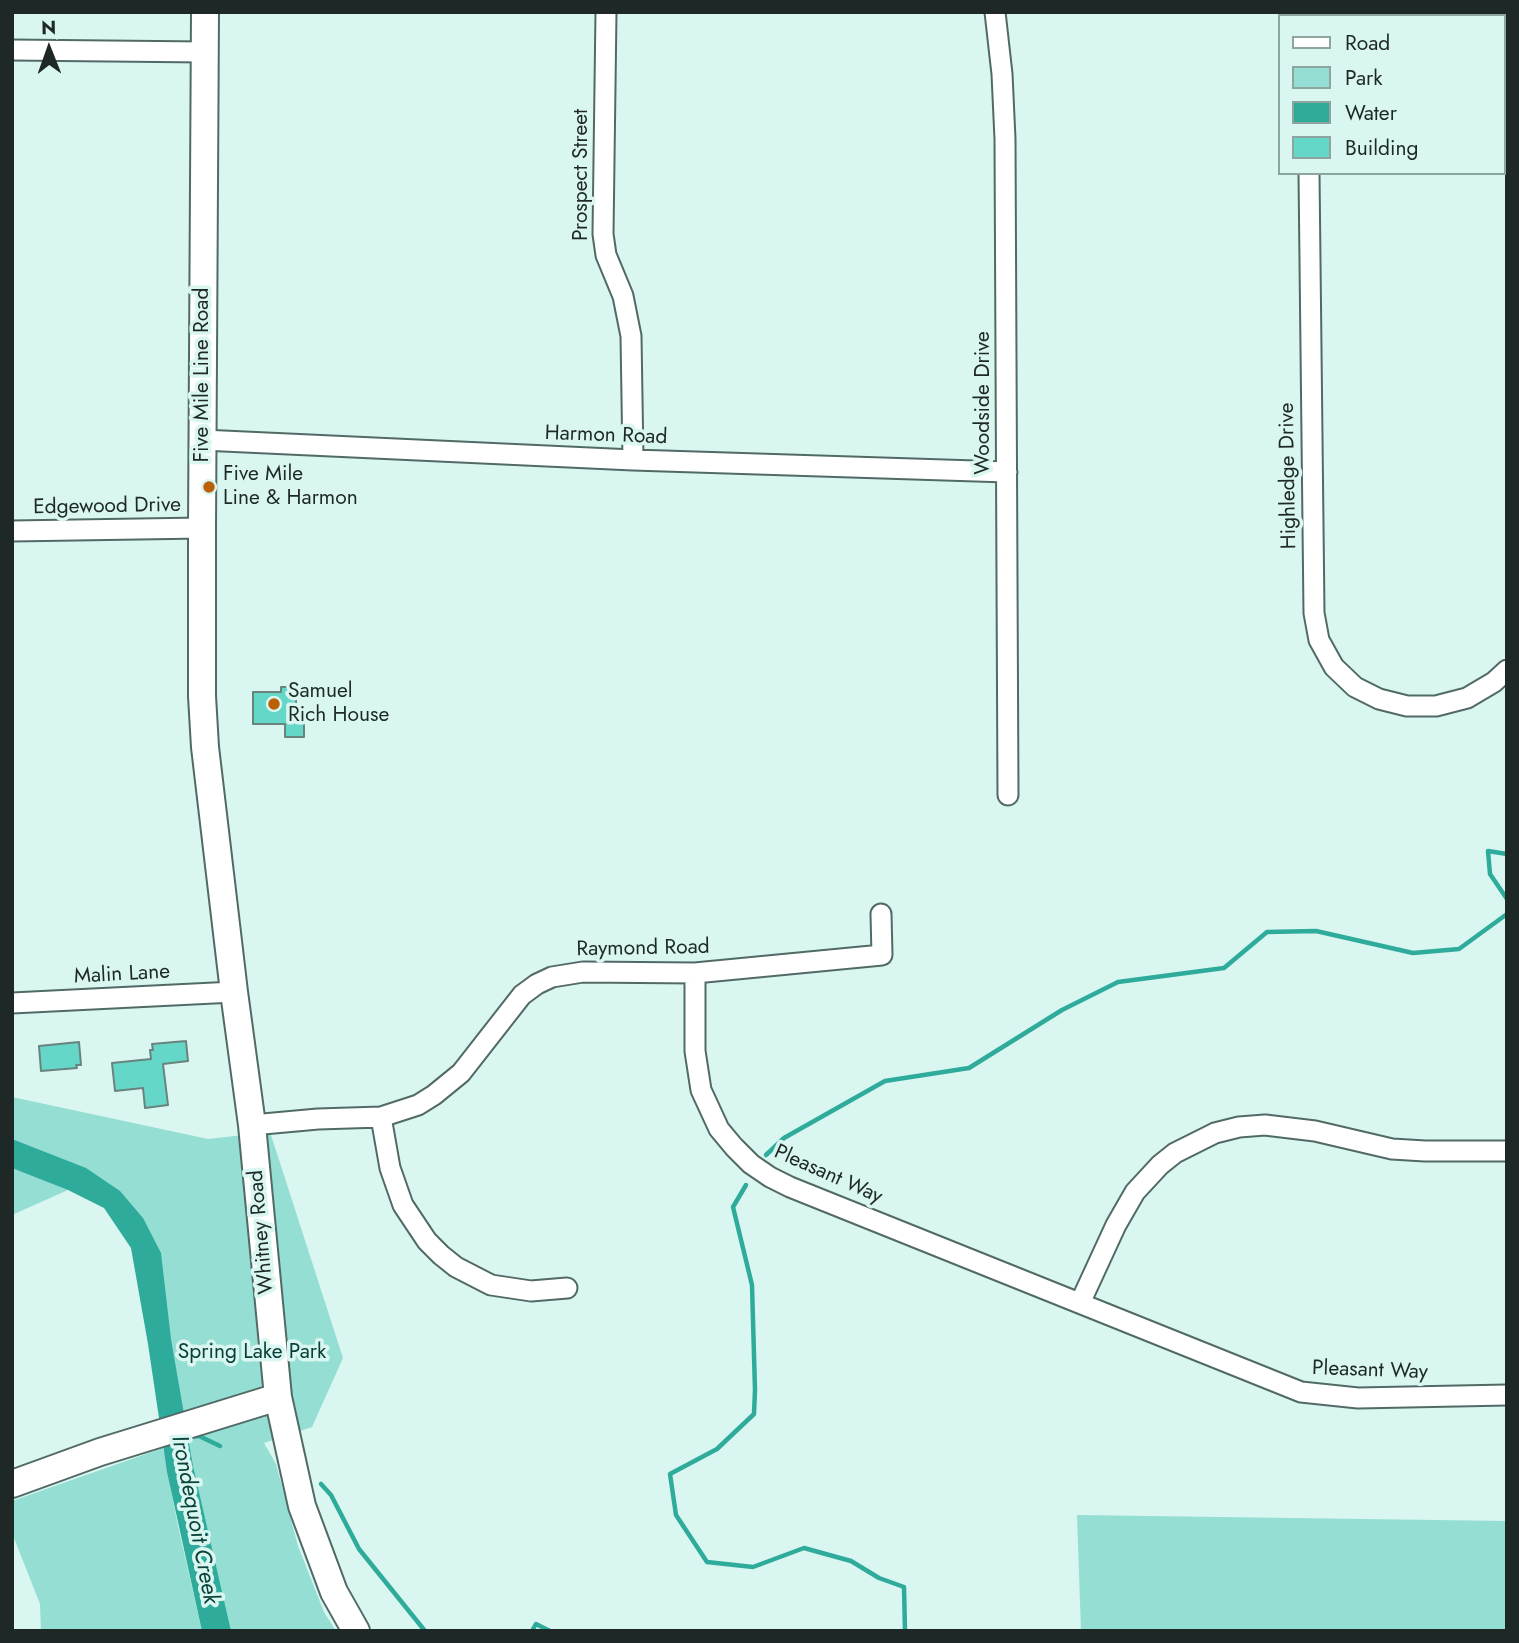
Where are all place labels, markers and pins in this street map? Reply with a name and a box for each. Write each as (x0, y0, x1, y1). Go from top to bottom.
place label: Five Mile Line & Harmon (223, 462, 358, 512)
marker: Five Mile Line & Harmon (201, 479, 217, 495)
place label: Samuel Rich House (288, 679, 389, 729)
marker: Samuel Rich House (266, 696, 282, 712)

